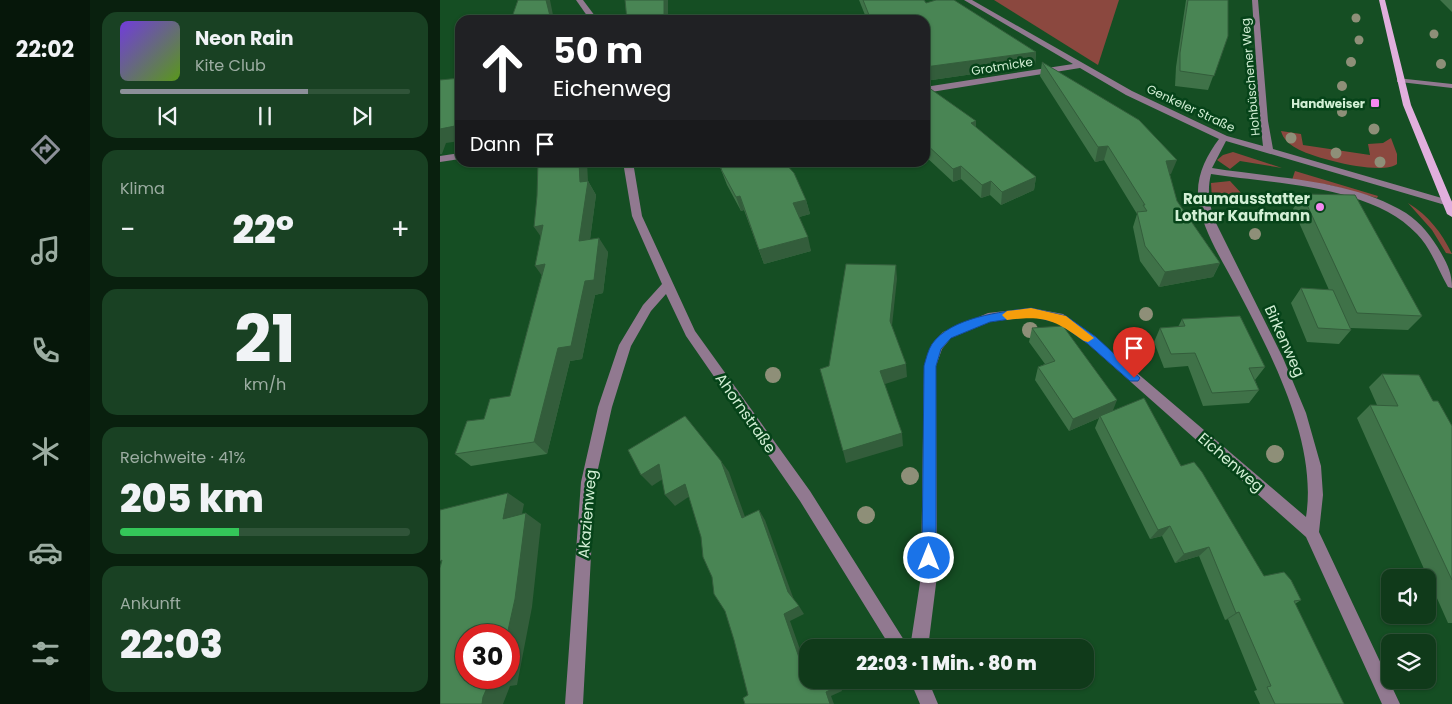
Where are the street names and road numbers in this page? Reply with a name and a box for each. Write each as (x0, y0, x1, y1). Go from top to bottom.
street label: Hohbüschener Weg (1236, 17, 1264, 137)
street label: Grotmicke (970, 53, 1034, 79)
street label: Genkeler Straße (1144, 80, 1238, 136)
street label: Birkenweg (1260, 302, 1310, 380)
street label: Ahornstraße (711, 369, 781, 457)
street label: Eichenweg (1194, 428, 1268, 496)
street label: Akazienweg (573, 469, 601, 559)

